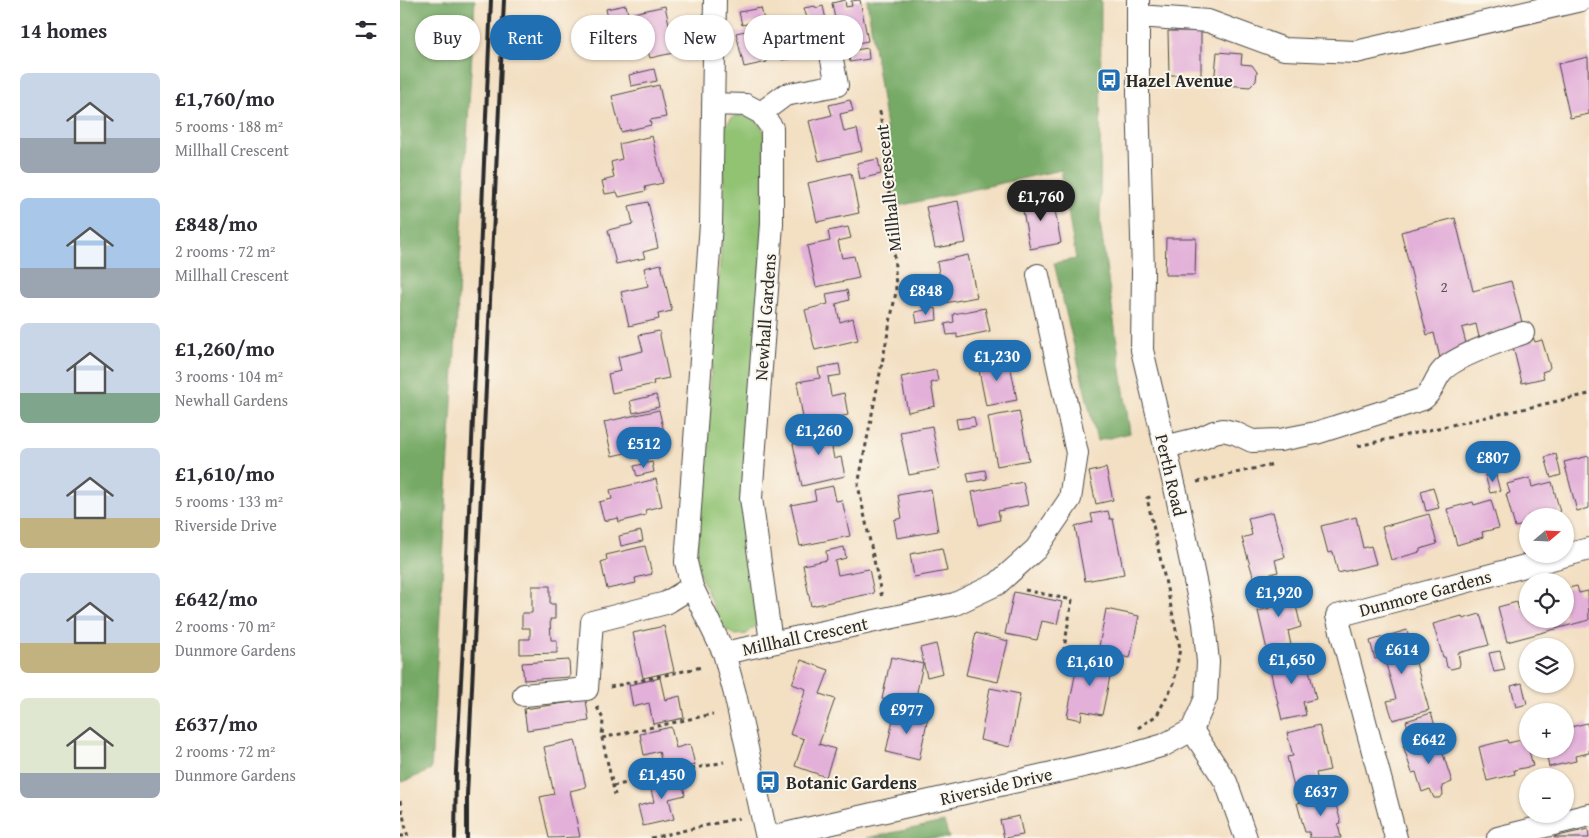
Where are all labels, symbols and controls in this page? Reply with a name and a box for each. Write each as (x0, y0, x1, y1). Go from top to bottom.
text: 14 homes (20, 15, 107, 46)
chip: Buy (415, 15, 480, 60)
chip: Rent (490, 15, 561, 60)
chip: Filters (571, 15, 655, 60)
chip: New (665, 15, 734, 60)
chip: Apartment (744, 15, 863, 60)
icon: filters (352, 16, 380, 44)
bus stop icon: Hazel Avenue (1096, 67, 1122, 93)
place label: Hazel Avenue (1126, 67, 1233, 94)
text: £1,760/mo (175, 83, 275, 114)
icon: home (60, 93, 120, 153)
text: 5 rooms · 188 m² (175, 114, 283, 138)
street label: Millhall Crescent (868, 122, 908, 253)
text: Millhall Crescent (175, 138, 289, 162)
pin: £1,760 (1000, 180, 1082, 222)
text: £1,760 (1018, 184, 1064, 208)
text: £848/mo (175, 208, 258, 239)
icon: home (60, 218, 120, 278)
text: 2 rooms · 72 m² (175, 239, 275, 263)
street label: Newhall Gardens (747, 253, 783, 381)
text: Millhall Crescent (175, 263, 289, 287)
pin: £848 (896, 274, 956, 316)
house number: 2 (1440, 276, 1448, 297)
text: £848 (909, 278, 943, 302)
text: £1,260/mo (175, 333, 275, 364)
pin: £1,230 (956, 340, 1038, 382)
icon: home (60, 343, 120, 403)
text: £1,230 (974, 344, 1020, 368)
text: 3 rooms · 104 m² (175, 364, 283, 388)
text: Newhall Gardens (175, 388, 288, 412)
pin: £1,260 (778, 414, 860, 456)
text: £1,260 (796, 418, 842, 442)
pin: £512 (614, 426, 674, 469)
text: £512 (627, 431, 661, 455)
street label: Perth Road (1148, 431, 1194, 519)
pin: £807 (1463, 440, 1523, 483)
text: £807 (1476, 445, 1510, 469)
text: £1,610/mo (175, 458, 275, 489)
icon: home (60, 468, 120, 528)
text: 5 rooms · 133 m² (175, 489, 283, 513)
north arrow (1519, 508, 1574, 562)
map controls (1519, 508, 1574, 823)
text: Riverside Drive (175, 513, 277, 537)
street label: Dunmore Gardens (1356, 562, 1494, 624)
button: locate (1519, 573, 1574, 628)
pin: £1,920 (1238, 576, 1320, 618)
text: £1,920 (1256, 580, 1302, 604)
text: £642/mo (175, 583, 258, 614)
icon: home (60, 593, 120, 653)
street label: Millhall Crescent (740, 609, 871, 663)
text: 2 rooms · 70 m² (175, 614, 275, 638)
pin: £614 (1372, 632, 1432, 675)
text: £614 (1385, 637, 1419, 661)
text: Dunmore Gardens (175, 638, 296, 662)
button: layers (1519, 638, 1574, 693)
pin: £1,650 (1251, 642, 1333, 685)
pin: £1,610 (1049, 644, 1131, 687)
text: £1,650 (1269, 647, 1315, 671)
text: £1,610 (1067, 649, 1113, 673)
pin: £977 (877, 692, 937, 735)
text: £977 (890, 697, 924, 721)
button: + (1519, 703, 1574, 758)
text: £637/mo (175, 708, 258, 739)
icon: home (60, 718, 120, 778)
pin: £642 (1399, 722, 1459, 765)
text: £642 (1412, 727, 1446, 751)
text: 2 rooms · 72 m² (175, 739, 275, 763)
pin: £1,450 (621, 758, 703, 800)
street label: Riverside Drive (937, 760, 1055, 812)
text: £1,450 (639, 762, 685, 786)
text: Dunmore Gardens (175, 763, 296, 787)
button: − (1519, 768, 1574, 823)
bus stop icon: Botanic Gardens (755, 769, 781, 795)
place label: Botanic Gardens (786, 769, 917, 796)
pin: £637 (1291, 774, 1351, 817)
text: £637 (1304, 779, 1338, 803)

